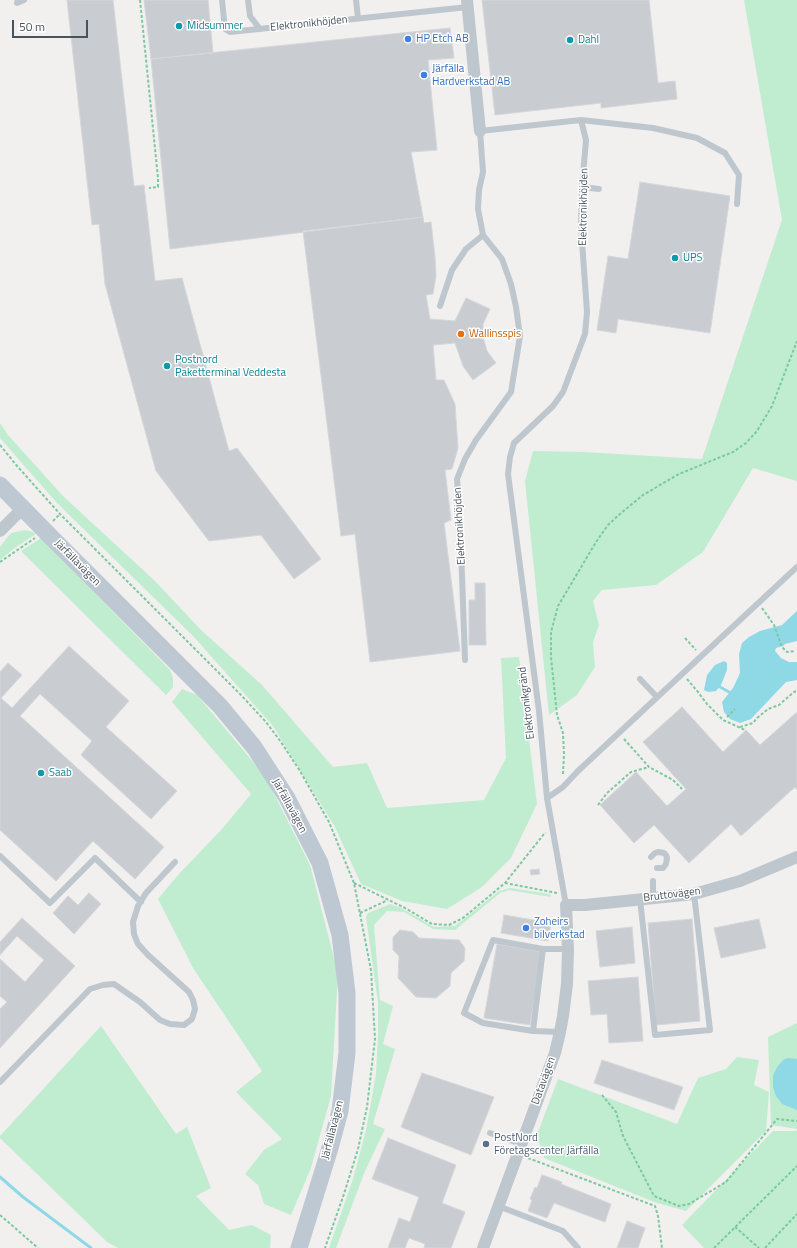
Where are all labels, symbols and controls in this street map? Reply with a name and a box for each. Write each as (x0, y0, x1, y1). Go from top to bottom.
scale bar (14, 12, 90, 38)
street label: Elektronikhöjden (270, 13, 348, 35)
text: 50 m (19, 17, 45, 36)
place label: Midsummer (187, 19, 243, 33)
marker: Midsummer (174, 21, 184, 31)
place label: HP Etch AB (416, 32, 469, 46)
place label: Dahl (578, 33, 599, 47)
marker: HP Etch AB (403, 34, 413, 44)
marker: Dahl (565, 35, 575, 45)
place label: Järfälla Hardverkstad AB (432, 62, 510, 88)
marker: Järfälla Hardverkstad AB (419, 70, 429, 80)
street label: Elektronikhöjden (577, 168, 591, 246)
place label: UPS (683, 251, 703, 265)
marker: UPS (670, 253, 680, 263)
place label: Wallinsspis (469, 327, 521, 341)
marker: Wallinsspis (456, 329, 466, 339)
place label: Postnord Paketterminal Veddesta (175, 353, 286, 379)
marker: Postnord Paketterminal Veddesta (162, 361, 172, 371)
street label: Elektronikhöjden (451, 487, 469, 565)
street label: Järfällavägen (51, 537, 103, 589)
street label: Elektronikgränd (516, 666, 538, 740)
place label: Saab (49, 766, 72, 780)
marker: Saab (36, 768, 46, 778)
street label: Järfällavägen (269, 777, 309, 835)
street label: Bruttovägen (643, 885, 701, 905)
place label: Zoheirs bilverkstad (534, 915, 585, 941)
marker: Zoheirs bilverkstad (521, 923, 531, 933)
street label: Datavägen (529, 1055, 559, 1107)
street label: Järfällavägen (319, 1099, 347, 1161)
place label: PostNord Företagscenter Järfälla (494, 1131, 599, 1157)
marker: PostNord Företagscenter Järfälla (481, 1139, 491, 1149)

